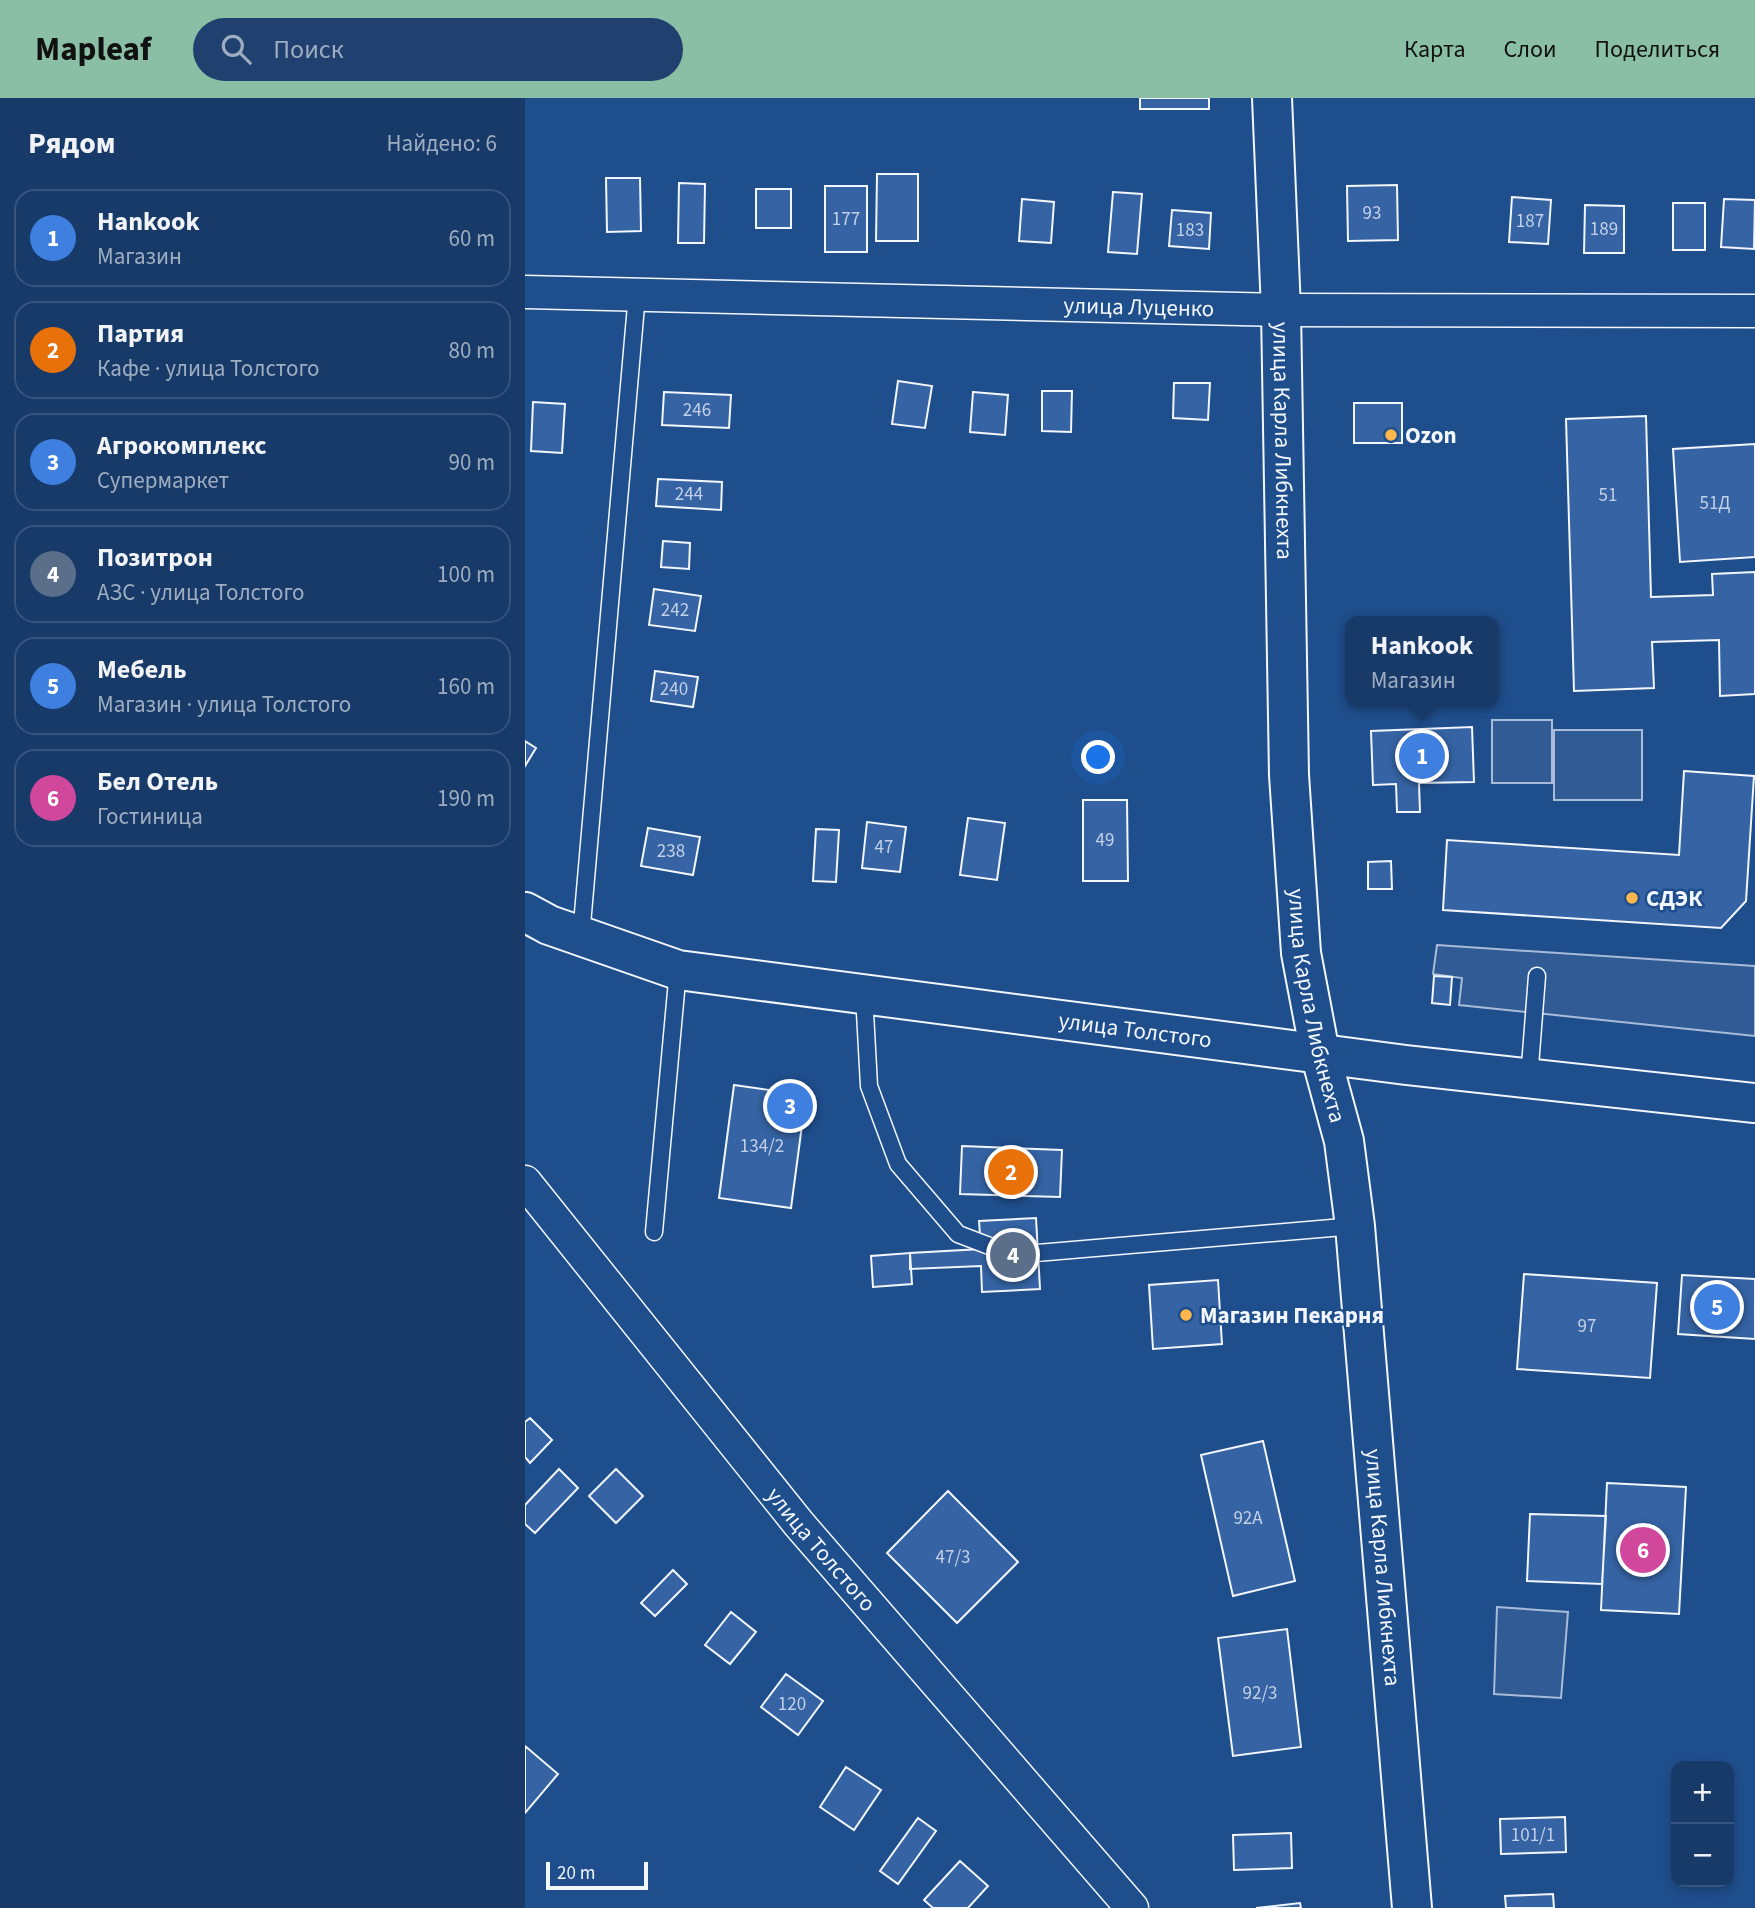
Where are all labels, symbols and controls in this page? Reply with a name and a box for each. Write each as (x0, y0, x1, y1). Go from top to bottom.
search box (193, 18, 683, 81)
text: Mapleaf (35, 26, 151, 73)
icon: search (217, 30, 255, 68)
text: Поиск (273, 31, 344, 68)
text: Карта (1404, 32, 1466, 67)
text: Слои (1504, 32, 1557, 67)
text: Поделиться (1595, 32, 1720, 67)
text: Рядом (28, 122, 116, 165)
text: Найдено: 6 (387, 127, 497, 160)
house number: 93 (1363, 200, 1381, 227)
text: Hankook (97, 203, 200, 240)
house number: 177 (832, 206, 860, 233)
house number: 187 (1516, 208, 1544, 235)
house number: 189 (1590, 216, 1618, 243)
house number: 183 (1176, 217, 1204, 244)
text: 1 (47, 222, 59, 255)
text: 60 m (448, 222, 495, 255)
text: Магазин (97, 240, 182, 273)
street label: улица Луценко (1063, 288, 1215, 325)
text: Партия (97, 315, 184, 352)
street label: улица Карла Либкнехта (1265, 322, 1302, 560)
text: 2 (47, 334, 59, 367)
text: 80 m (448, 334, 495, 367)
text: Кафе · улица Толстого (97, 352, 319, 385)
house number: 246 (683, 397, 711, 424)
place label: Ozon (1405, 419, 1457, 452)
text: Агрокомплекс (97, 427, 267, 464)
marker: Ozon (1383, 427, 1399, 443)
text: 3 (47, 446, 59, 479)
text: 90 m (448, 446, 495, 479)
text: Супермаркет (97, 464, 229, 497)
house number: 244 (675, 481, 703, 508)
house number: 51 (1599, 482, 1617, 509)
house number: 51Д (1699, 490, 1731, 517)
text: Позитрон (97, 539, 213, 576)
text: 4 (47, 558, 59, 591)
text: 100 m (437, 558, 495, 591)
text: АЗС · улица Толстого (97, 576, 305, 609)
house number: 242 (661, 597, 689, 624)
popup (1345, 616, 1499, 707)
text: Hankook (1371, 627, 1473, 664)
text: Мебель (97, 651, 187, 688)
text: Магазин (1371, 664, 1456, 697)
text: 5 (47, 670, 59, 703)
text: 160 m (437, 670, 495, 703)
house number: 240 (660, 676, 688, 703)
text: Магазин · улица Толстого (97, 688, 351, 721)
pin: 1 (1399, 730, 1445, 782)
your location (1081, 740, 1115, 774)
text: Бел Отель (97, 763, 218, 800)
text: 6 (47, 782, 59, 815)
text: 190 m (437, 782, 495, 815)
text: Гостиница (97, 800, 203, 833)
house number: 49 (1096, 827, 1114, 854)
house number: 47 (875, 834, 893, 861)
house number: 238 (657, 838, 685, 865)
place label: СДЭК (1646, 882, 1703, 915)
street label: улица Карла Либкнехта (1280, 887, 1355, 1126)
marker: СДЭК (1624, 890, 1640, 906)
street label: улица Толстого (1057, 1003, 1214, 1056)
pin: 3 (767, 1080, 813, 1132)
house number: 134/2 (740, 1133, 784, 1160)
pin: 2 (988, 1146, 1034, 1198)
pin: 4 (990, 1229, 1036, 1281)
pin: 5 (1694, 1281, 1740, 1333)
place label: Магазин Пекарня (1200, 1299, 1384, 1332)
marker: Магазин Пекарня (1178, 1307, 1194, 1323)
house number: 97 (1578, 1313, 1596, 1340)
street label: улица Карла Либкнехта (1357, 1447, 1410, 1687)
street label: улица Толстого (759, 1480, 884, 1619)
house number: 92А (1233, 1505, 1263, 1532)
pin: 6 (1620, 1524, 1666, 1576)
house number: 47/3 (936, 1544, 970, 1571)
house number: 92/3 (1243, 1680, 1277, 1707)
house number: 120 (778, 1691, 806, 1718)
map controls (1671, 1761, 1734, 1887)
button: + (1671, 1761, 1734, 1824)
house number: 101/1 (1511, 1822, 1555, 1849)
button: − (1671, 1824, 1734, 1887)
scale bar (546, 1859, 647, 1891)
text: 20 m (557, 1860, 595, 1887)

